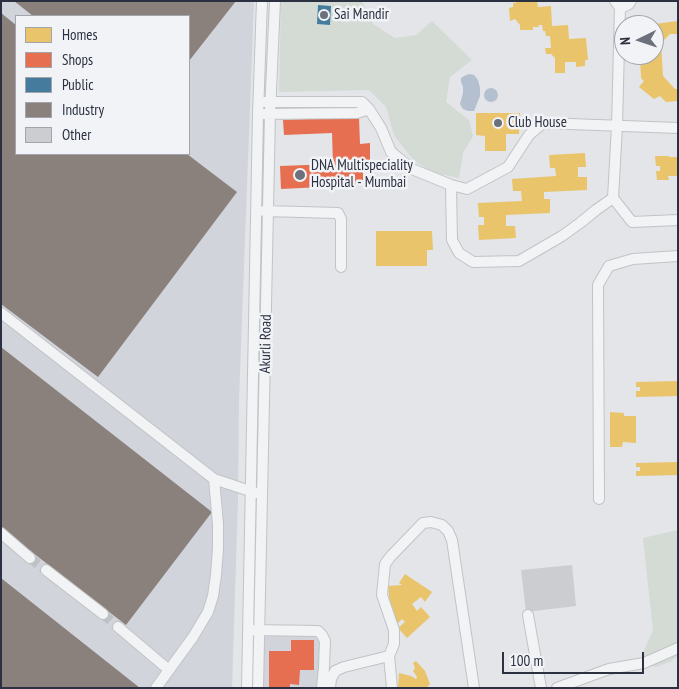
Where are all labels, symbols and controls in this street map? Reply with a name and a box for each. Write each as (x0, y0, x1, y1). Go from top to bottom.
place label: Sai Mandir (334, 6, 389, 24)
marker: Sai Mandir (318, 9, 330, 21)
legend (15, 15, 190, 155)
north arrow (614, 15, 664, 65)
text: Homes (62, 25, 98, 44)
text: N (616, 37, 634, 45)
text: Shops (62, 50, 93, 69)
text: Public (62, 75, 93, 94)
text: Industry (62, 100, 104, 119)
place label: Club House (508, 114, 567, 132)
marker: Club House (492, 117, 504, 129)
text: Other (62, 125, 91, 144)
place label: DNA Multispeciality Hospital - Mumbai (311, 157, 413, 192)
marker: DNA Multispeciality Hospital - Mumbai (293, 168, 307, 182)
street label: Akurli Road (256, 314, 276, 374)
scale bar (504, 642, 646, 674)
text: 100 m (510, 651, 543, 670)

